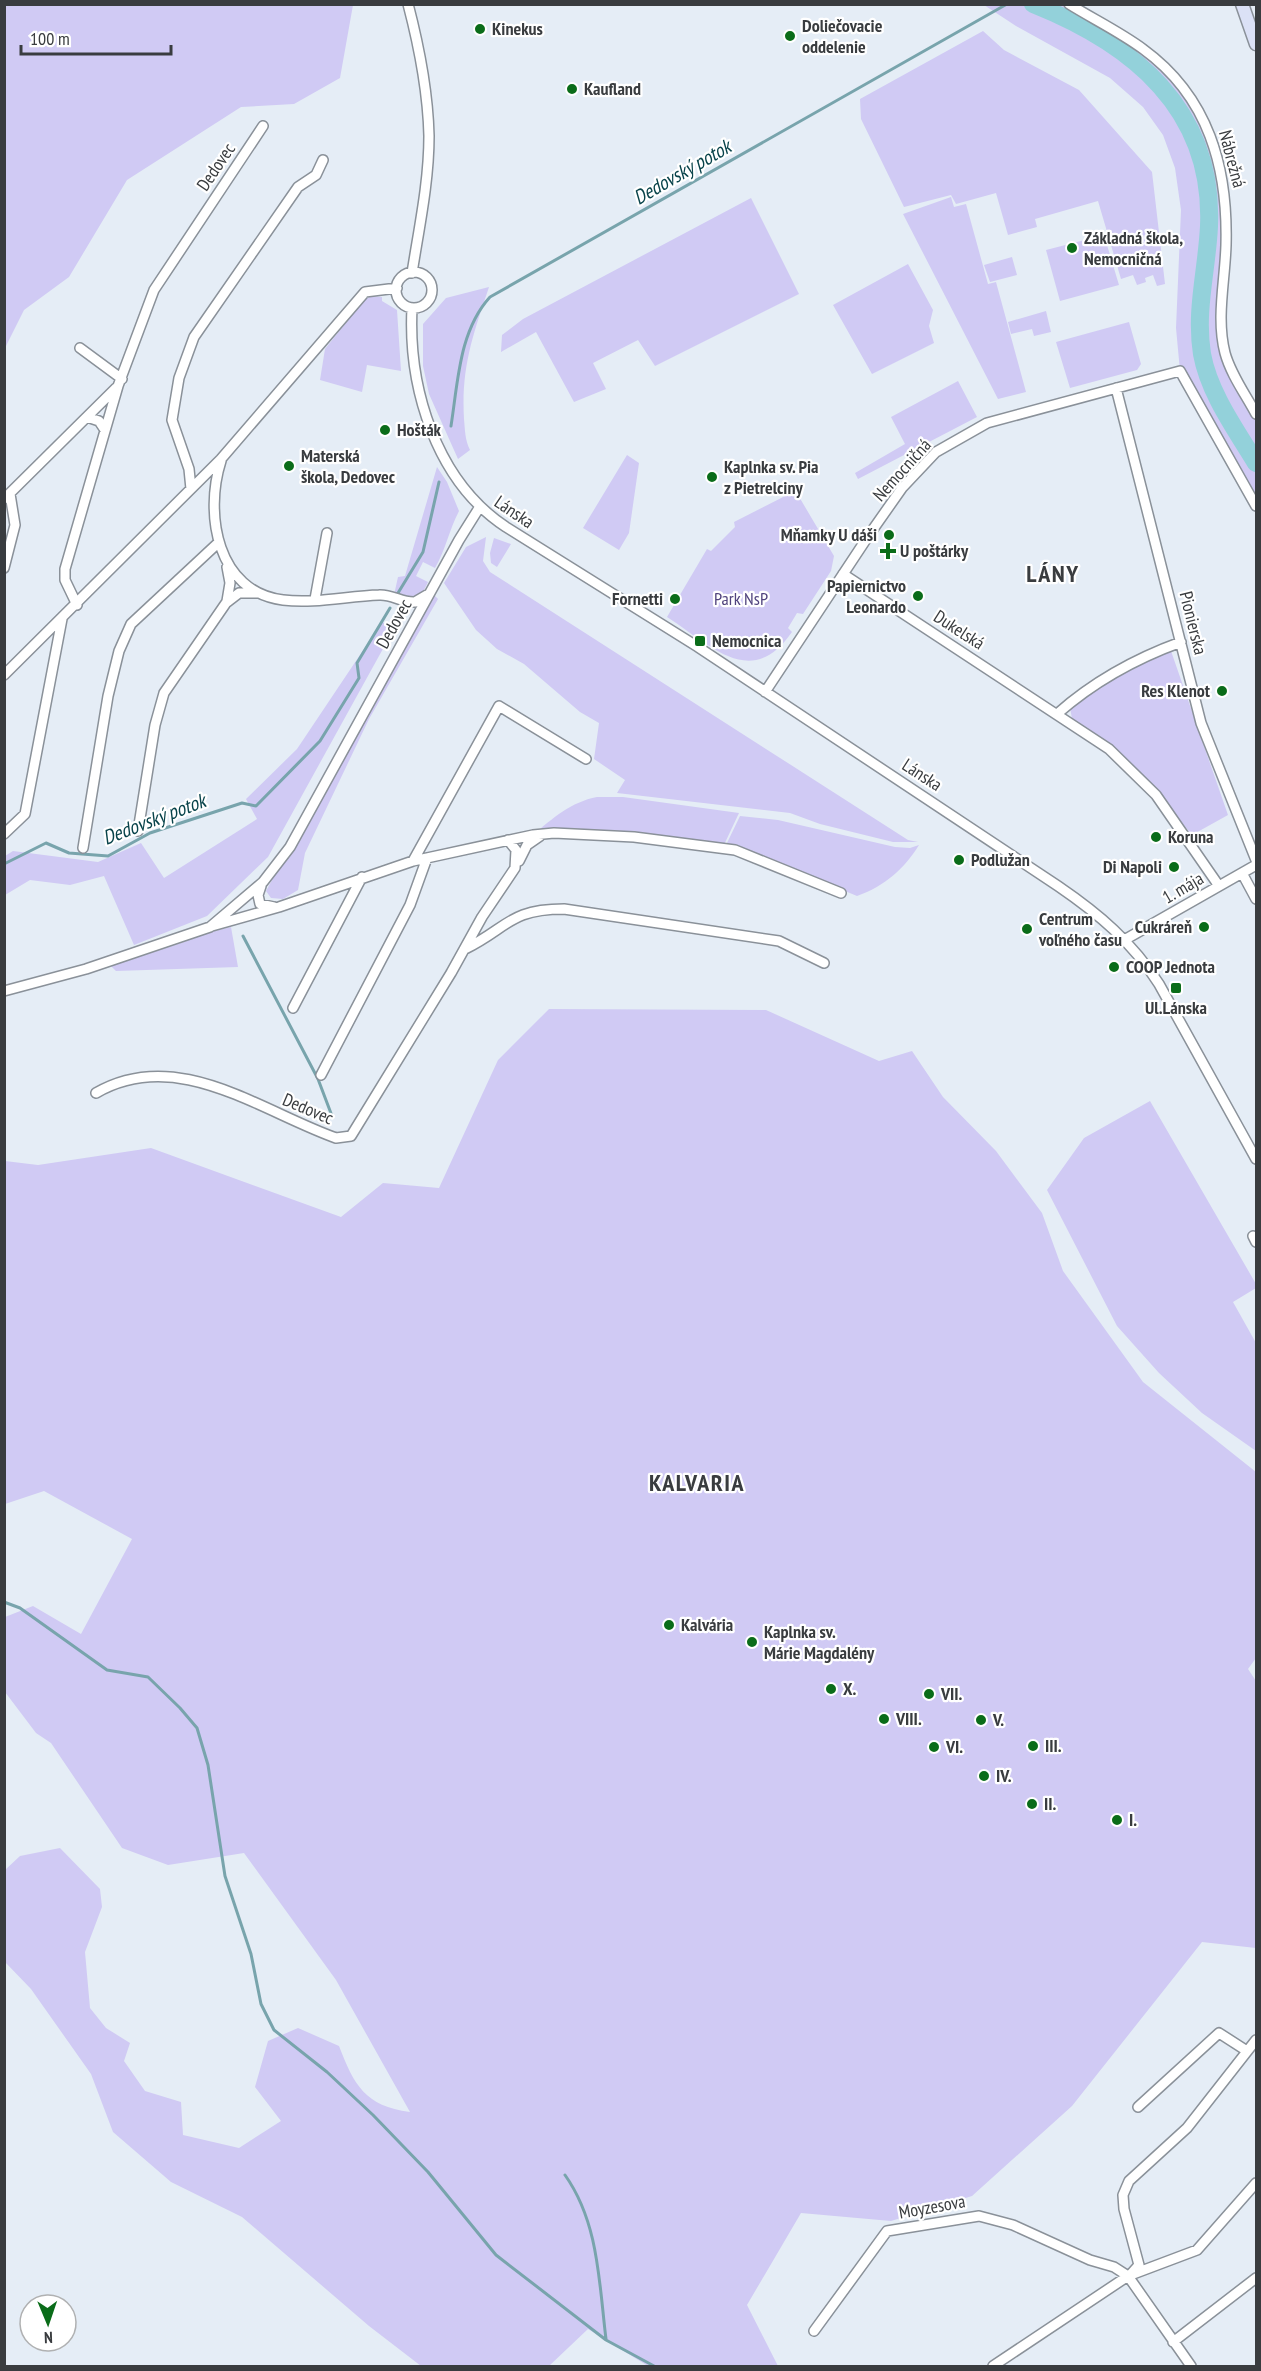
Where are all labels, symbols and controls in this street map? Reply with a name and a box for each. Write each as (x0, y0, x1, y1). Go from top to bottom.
place label: Doliečovacie oddelenie (802, 14, 883, 58)
place label: Kinekus (492, 17, 543, 40)
scale bar (21, 18, 171, 56)
marker: Kinekus (473, 22, 487, 36)
text: 100 m (30, 27, 70, 50)
marker: Doliečovacie oddelenie (783, 29, 797, 43)
place label: Kaufland (584, 77, 641, 100)
marker: Kaufland (565, 82, 579, 96)
street label: Nábrežná (1214, 128, 1251, 190)
water label: Dedovský potok (629, 133, 737, 210)
street label: Dedovec (191, 138, 240, 195)
place label: Základná škola, Nemocničná (1084, 226, 1183, 270)
marker: Základná škola, Nemocničná (1065, 241, 1079, 255)
place label: Hošták (397, 418, 442, 441)
marker: Hošták (378, 423, 392, 437)
street label: Nemocničná (868, 434, 936, 506)
place label: Materská škola, Dedovec (301, 444, 396, 488)
place label: Kaplnka sv. Pia z Pietrelciny (724, 455, 818, 499)
marker: Materská škola, Dedovec (282, 459, 296, 473)
marker: Kaplnka sv. Pia z Pietrelciny (705, 470, 719, 484)
street label: Lánska (490, 490, 538, 533)
place label: Mňamky U dáši (781, 523, 877, 546)
marker: Mňamky U dáši (882, 528, 896, 542)
place label: U poštárky (900, 539, 969, 562)
marker: U poštárky (881, 544, 895, 558)
district label: LÁNY (1026, 558, 1080, 589)
place label: Papiernictvo Leonardo (827, 574, 906, 618)
place label: Fornetti (612, 587, 663, 610)
park label: Park NsP (714, 587, 768, 610)
marker: Papiernictvo Leonardo (911, 589, 925, 603)
street label: Pionierska (1175, 589, 1212, 657)
marker: Fornetti (668, 592, 682, 606)
street label: Dedovec (371, 595, 417, 652)
street label: Dukelská (930, 605, 989, 654)
place label: Nemocnica (712, 629, 782, 652)
marker: Nemocnica (693, 634, 707, 648)
place label: Res Klenot (1141, 679, 1211, 702)
marker: Res Klenot (1215, 684, 1229, 698)
street label: Lánska (898, 753, 947, 796)
water label: Dedovský potok (99, 787, 211, 851)
place label: Koruna (1168, 825, 1213, 848)
marker: Koruna (1149, 830, 1163, 844)
place label: Podlužan (971, 848, 1030, 871)
marker: Podlužan (952, 853, 966, 867)
place label: Di Napoli (1103, 855, 1162, 878)
marker: Di Napoli (1167, 860, 1181, 874)
street label: 1. mája (1158, 867, 1208, 909)
place label: Centrum voľného času (1038, 907, 1122, 951)
place label: Cukráreň (1135, 915, 1192, 938)
marker: Cukráreň (1197, 920, 1211, 934)
marker: Centrum voľného času (1020, 922, 1034, 936)
place label: COOP Jednota (1126, 955, 1215, 978)
marker: COOP Jednota (1107, 960, 1121, 974)
marker: Ul.Lánska (1169, 981, 1183, 995)
place label: Ul.Lánska (1145, 996, 1207, 1019)
street label: Dedovec (279, 1088, 338, 1130)
district label: KALVARIA (649, 1467, 745, 1498)
place label: Kalvária (681, 1613, 733, 1636)
marker: Kalvária (662, 1618, 676, 1632)
place label: Kaplnka sv. Márie Magdalény (764, 1620, 875, 1664)
marker: Kaplnka sv. Márie Magdalény (745, 1635, 759, 1649)
place label: X. (843, 1677, 857, 1700)
marker: X. (824, 1682, 838, 1696)
place label: VII. (940, 1682, 963, 1705)
marker: VII. (922, 1687, 936, 1701)
place label: VIII. (895, 1707, 922, 1730)
place label: V. (992, 1708, 1004, 1731)
marker: VIII. (877, 1712, 891, 1726)
marker: V. (974, 1713, 988, 1727)
place label: III. (1045, 1734, 1062, 1757)
place label: VI. (945, 1735, 963, 1758)
marker: III. (1026, 1739, 1040, 1753)
marker: VI. (927, 1740, 941, 1754)
place label: IV. (996, 1764, 1012, 1787)
marker: IV. (977, 1769, 991, 1783)
place label: II. (1044, 1792, 1057, 1815)
marker: II. (1025, 1797, 1039, 1811)
place label: I. (1129, 1808, 1137, 1831)
marker: I. (1110, 1813, 1124, 1827)
street label: Moyzesova (897, 2189, 967, 2224)
north arrow (18, 2293, 78, 2353)
text: N (44, 2328, 53, 2348)

